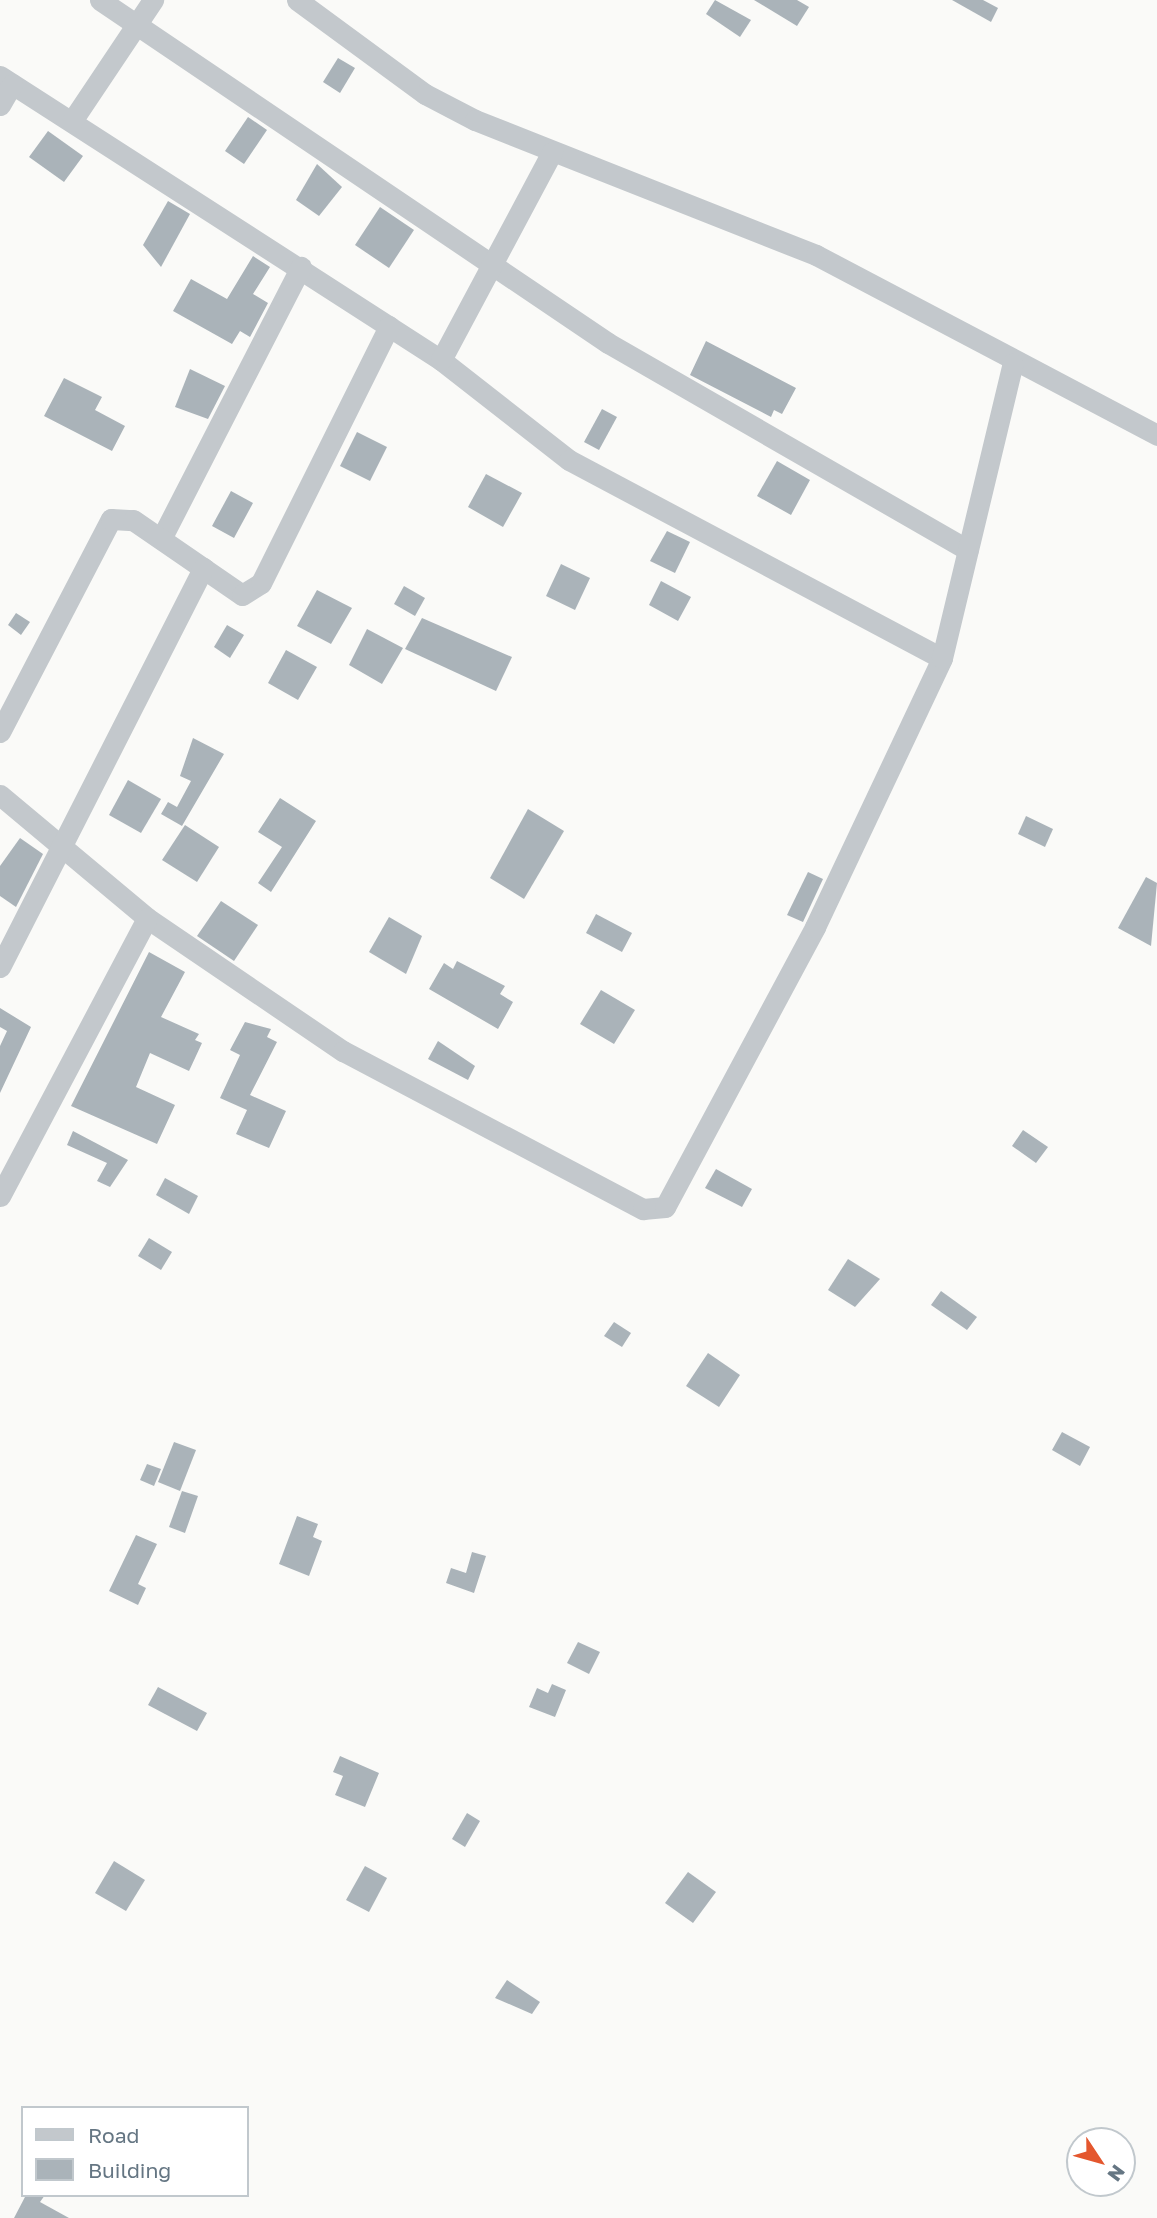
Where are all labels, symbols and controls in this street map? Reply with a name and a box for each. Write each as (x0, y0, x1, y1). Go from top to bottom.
legend (21, 2106, 248, 2197)
text: Road (88, 2122, 139, 2148)
north arrow (1066, 2127, 1136, 2197)
text: Building (88, 2157, 171, 2183)
text: N (1103, 2161, 1130, 2186)

